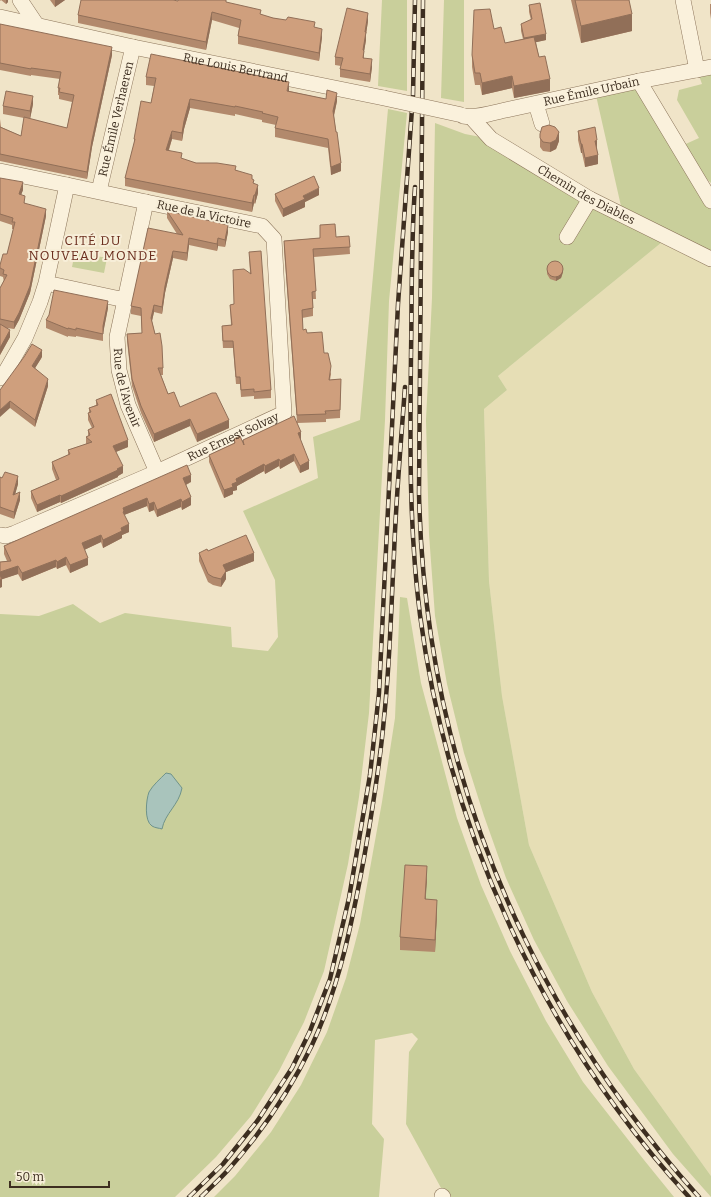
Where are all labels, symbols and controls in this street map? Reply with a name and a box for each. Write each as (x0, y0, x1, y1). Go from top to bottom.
street label: Rue Louis Bertrand (182, 50, 289, 85)
street label: Rue Émile Verhaeren (96, 60, 136, 178)
street label: Rue Émile Urbain (542, 74, 641, 109)
street label: Chemin des Diables (535, 162, 637, 227)
street label: Rue de la Victoire (156, 197, 252, 231)
district label: CITÉ DU NOUVEAU MONDE (29, 233, 157, 263)
street label: Rue de l'Avenir (111, 348, 144, 430)
street label: Rue Ernest Solvay (185, 409, 282, 464)
scale bar (10, 1163, 109, 1189)
text: 50 m (16, 1170, 45, 1184)

